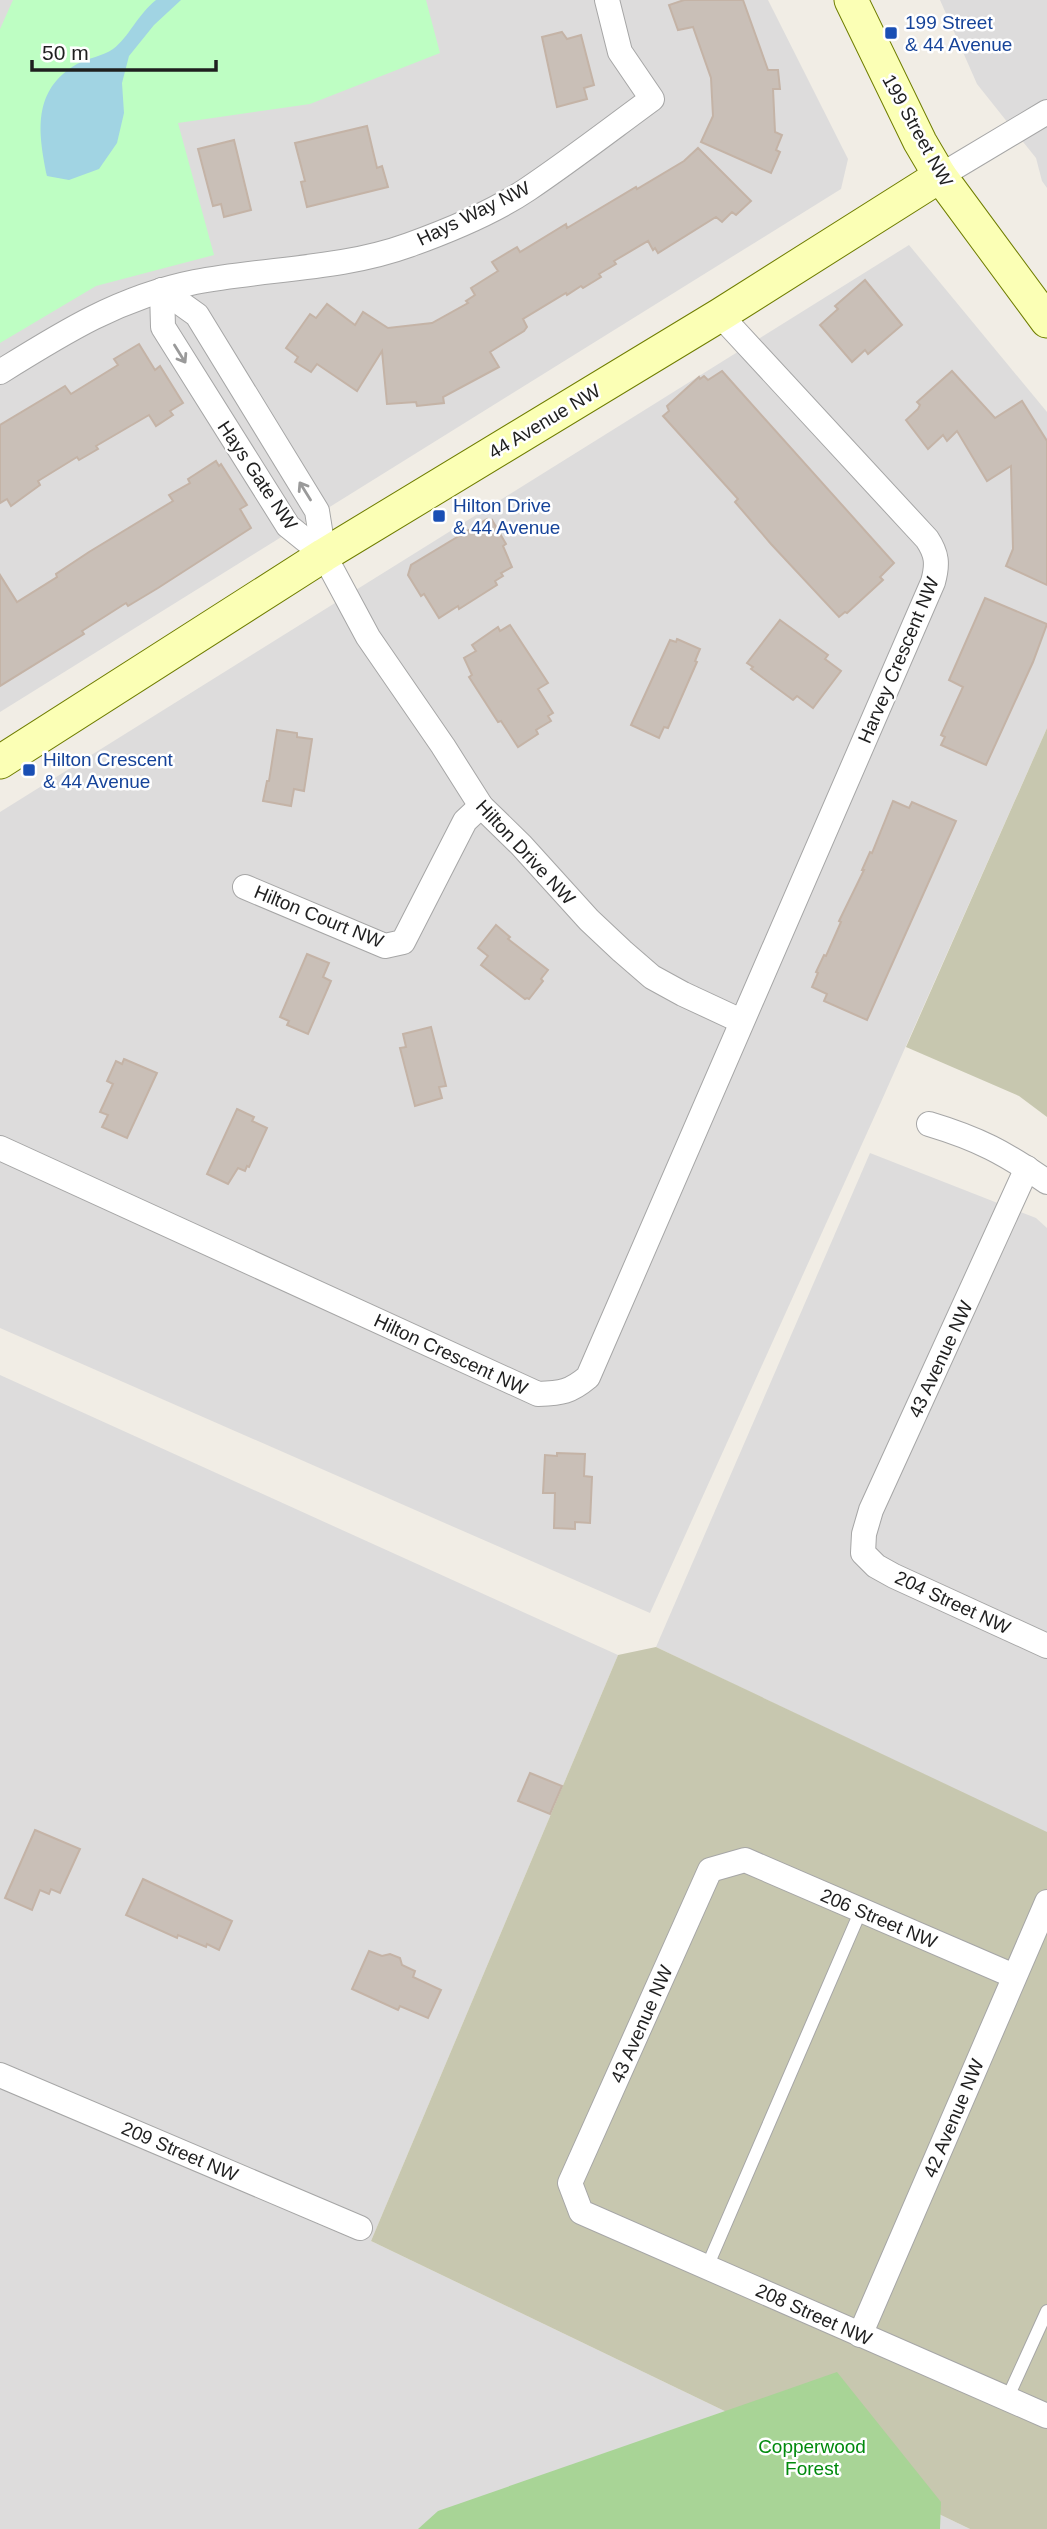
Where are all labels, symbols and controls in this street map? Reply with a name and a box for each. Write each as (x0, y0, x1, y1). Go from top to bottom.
place label: 199 Street & 44 Avenue (905, 12, 1012, 55)
marker: 199 Street & 44 Avenue (883, 25, 899, 41)
scale bar (32, 28, 215, 72)
text: 50 m (42, 41, 89, 64)
street label: 199 Street NW (878, 71, 957, 190)
street label: Hays Way NW (413, 177, 533, 250)
one-way arrow (173, 343, 187, 363)
street label: 44 Avenue NW (485, 380, 604, 463)
street label: Hays Gate NW (213, 417, 302, 534)
one-way arrow (298, 481, 312, 501)
place label: Hilton Drive & 44 Avenue (453, 495, 560, 538)
marker: Hilton Drive & 44 Avenue (431, 508, 447, 524)
street label: Harvey Crescent NW (854, 574, 943, 746)
place label: Hilton Crescent & 44 Avenue (43, 749, 174, 792)
marker: Hilton Crescent & 44 Avenue (21, 762, 37, 778)
street label: Hilton Drive NW (472, 796, 579, 909)
street label: Hilton Court NW (251, 881, 386, 952)
street label: 43 Avenue NW (904, 1297, 977, 1421)
street label: Hilton Crescent NW (371, 1310, 531, 1399)
street label: 204 Street NW (892, 1567, 1014, 1638)
street label: 206 Street NW (817, 1884, 940, 1952)
street label: 43 Avenue NW (606, 1962, 677, 2086)
street label: 42 Avenue NW (919, 2056, 988, 2180)
street label: 209 Street NW (118, 2117, 241, 2185)
street label: 208 Street NW (753, 2280, 875, 2349)
park label: Copperwood Forest (758, 2436, 866, 2479)

